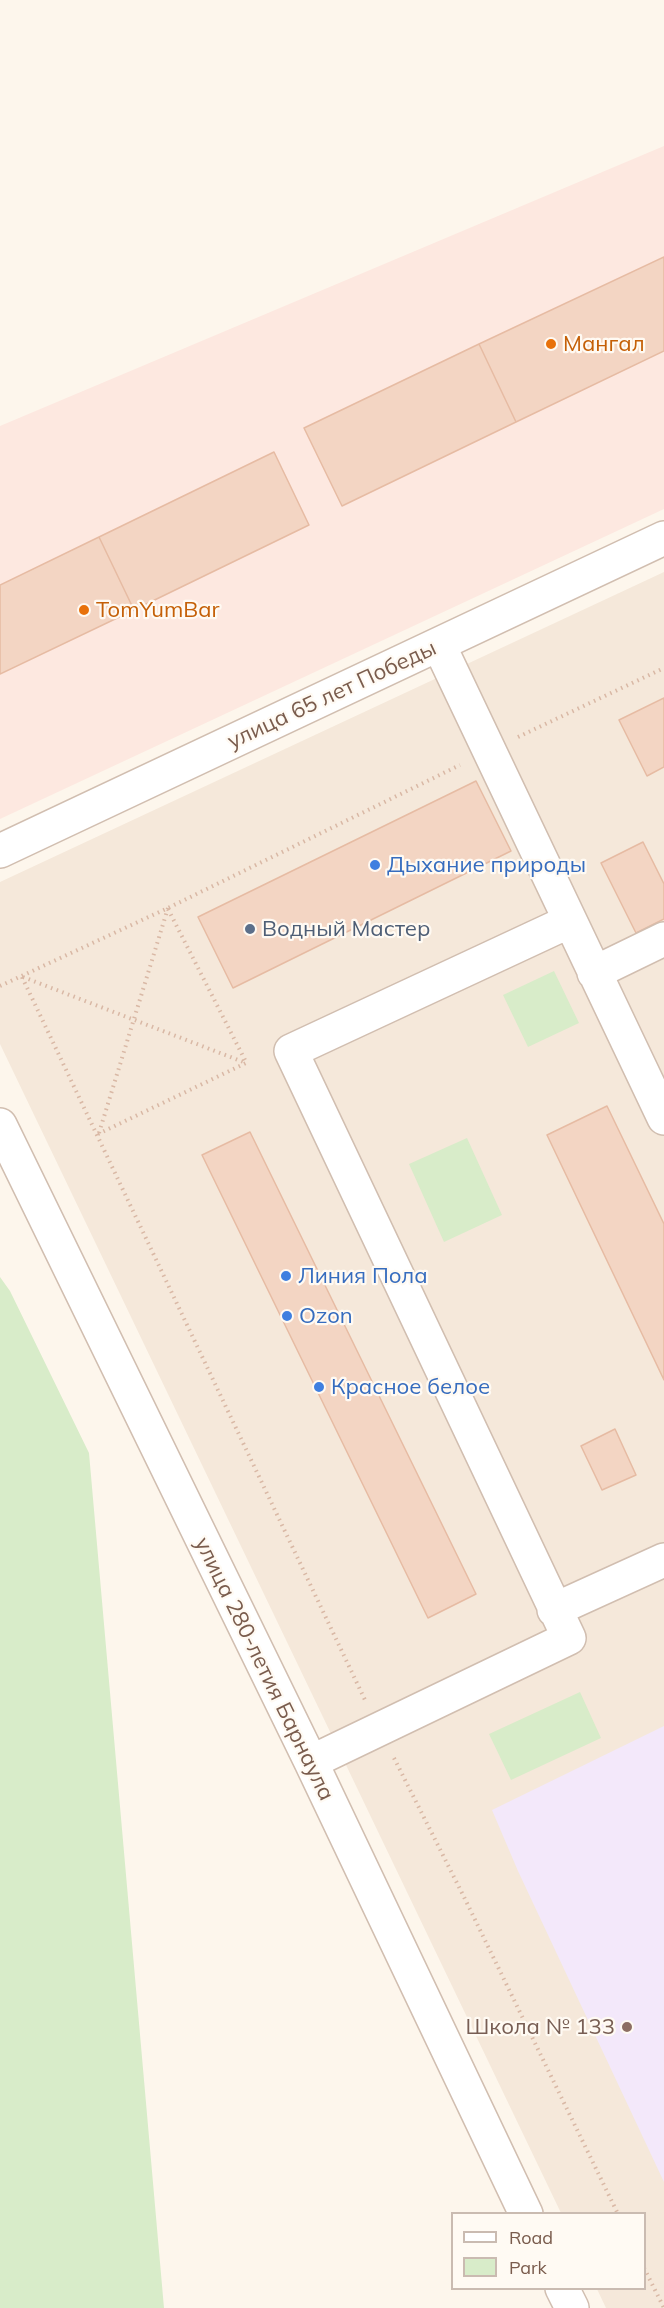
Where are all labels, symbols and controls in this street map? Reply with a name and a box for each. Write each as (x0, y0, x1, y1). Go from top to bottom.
place label: Мангал (563, 331, 645, 357)
marker: Мангал (544, 337, 558, 351)
place label: TomYumBar (96, 597, 219, 623)
marker: TomYumBar (77, 603, 91, 617)
street label: улица 65 лет Победы (223, 635, 441, 755)
place label: Дыхание природы (387, 852, 586, 878)
marker: Дыхание природы (368, 858, 382, 872)
place label: Водный Мастер (262, 916, 430, 942)
marker: Водный Мастер (243, 922, 257, 936)
place label: Линия Пола (298, 1263, 428, 1289)
marker: Линия Пола (279, 1269, 293, 1283)
place label: Ozon (299, 1303, 353, 1329)
marker: Ozon (280, 1309, 294, 1323)
place label: Красное белое (331, 1374, 490, 1400)
marker: Красное белое (312, 1380, 326, 1394)
street label: улица 280-летия Барнаула (189, 1533, 339, 1805)
place label: Школа № 133 (465, 2014, 615, 2040)
marker: Школа № 133 (620, 2020, 634, 2034)
legend (451, 2212, 646, 2290)
text: Road (509, 2226, 553, 2249)
text: Park (509, 2256, 547, 2279)

